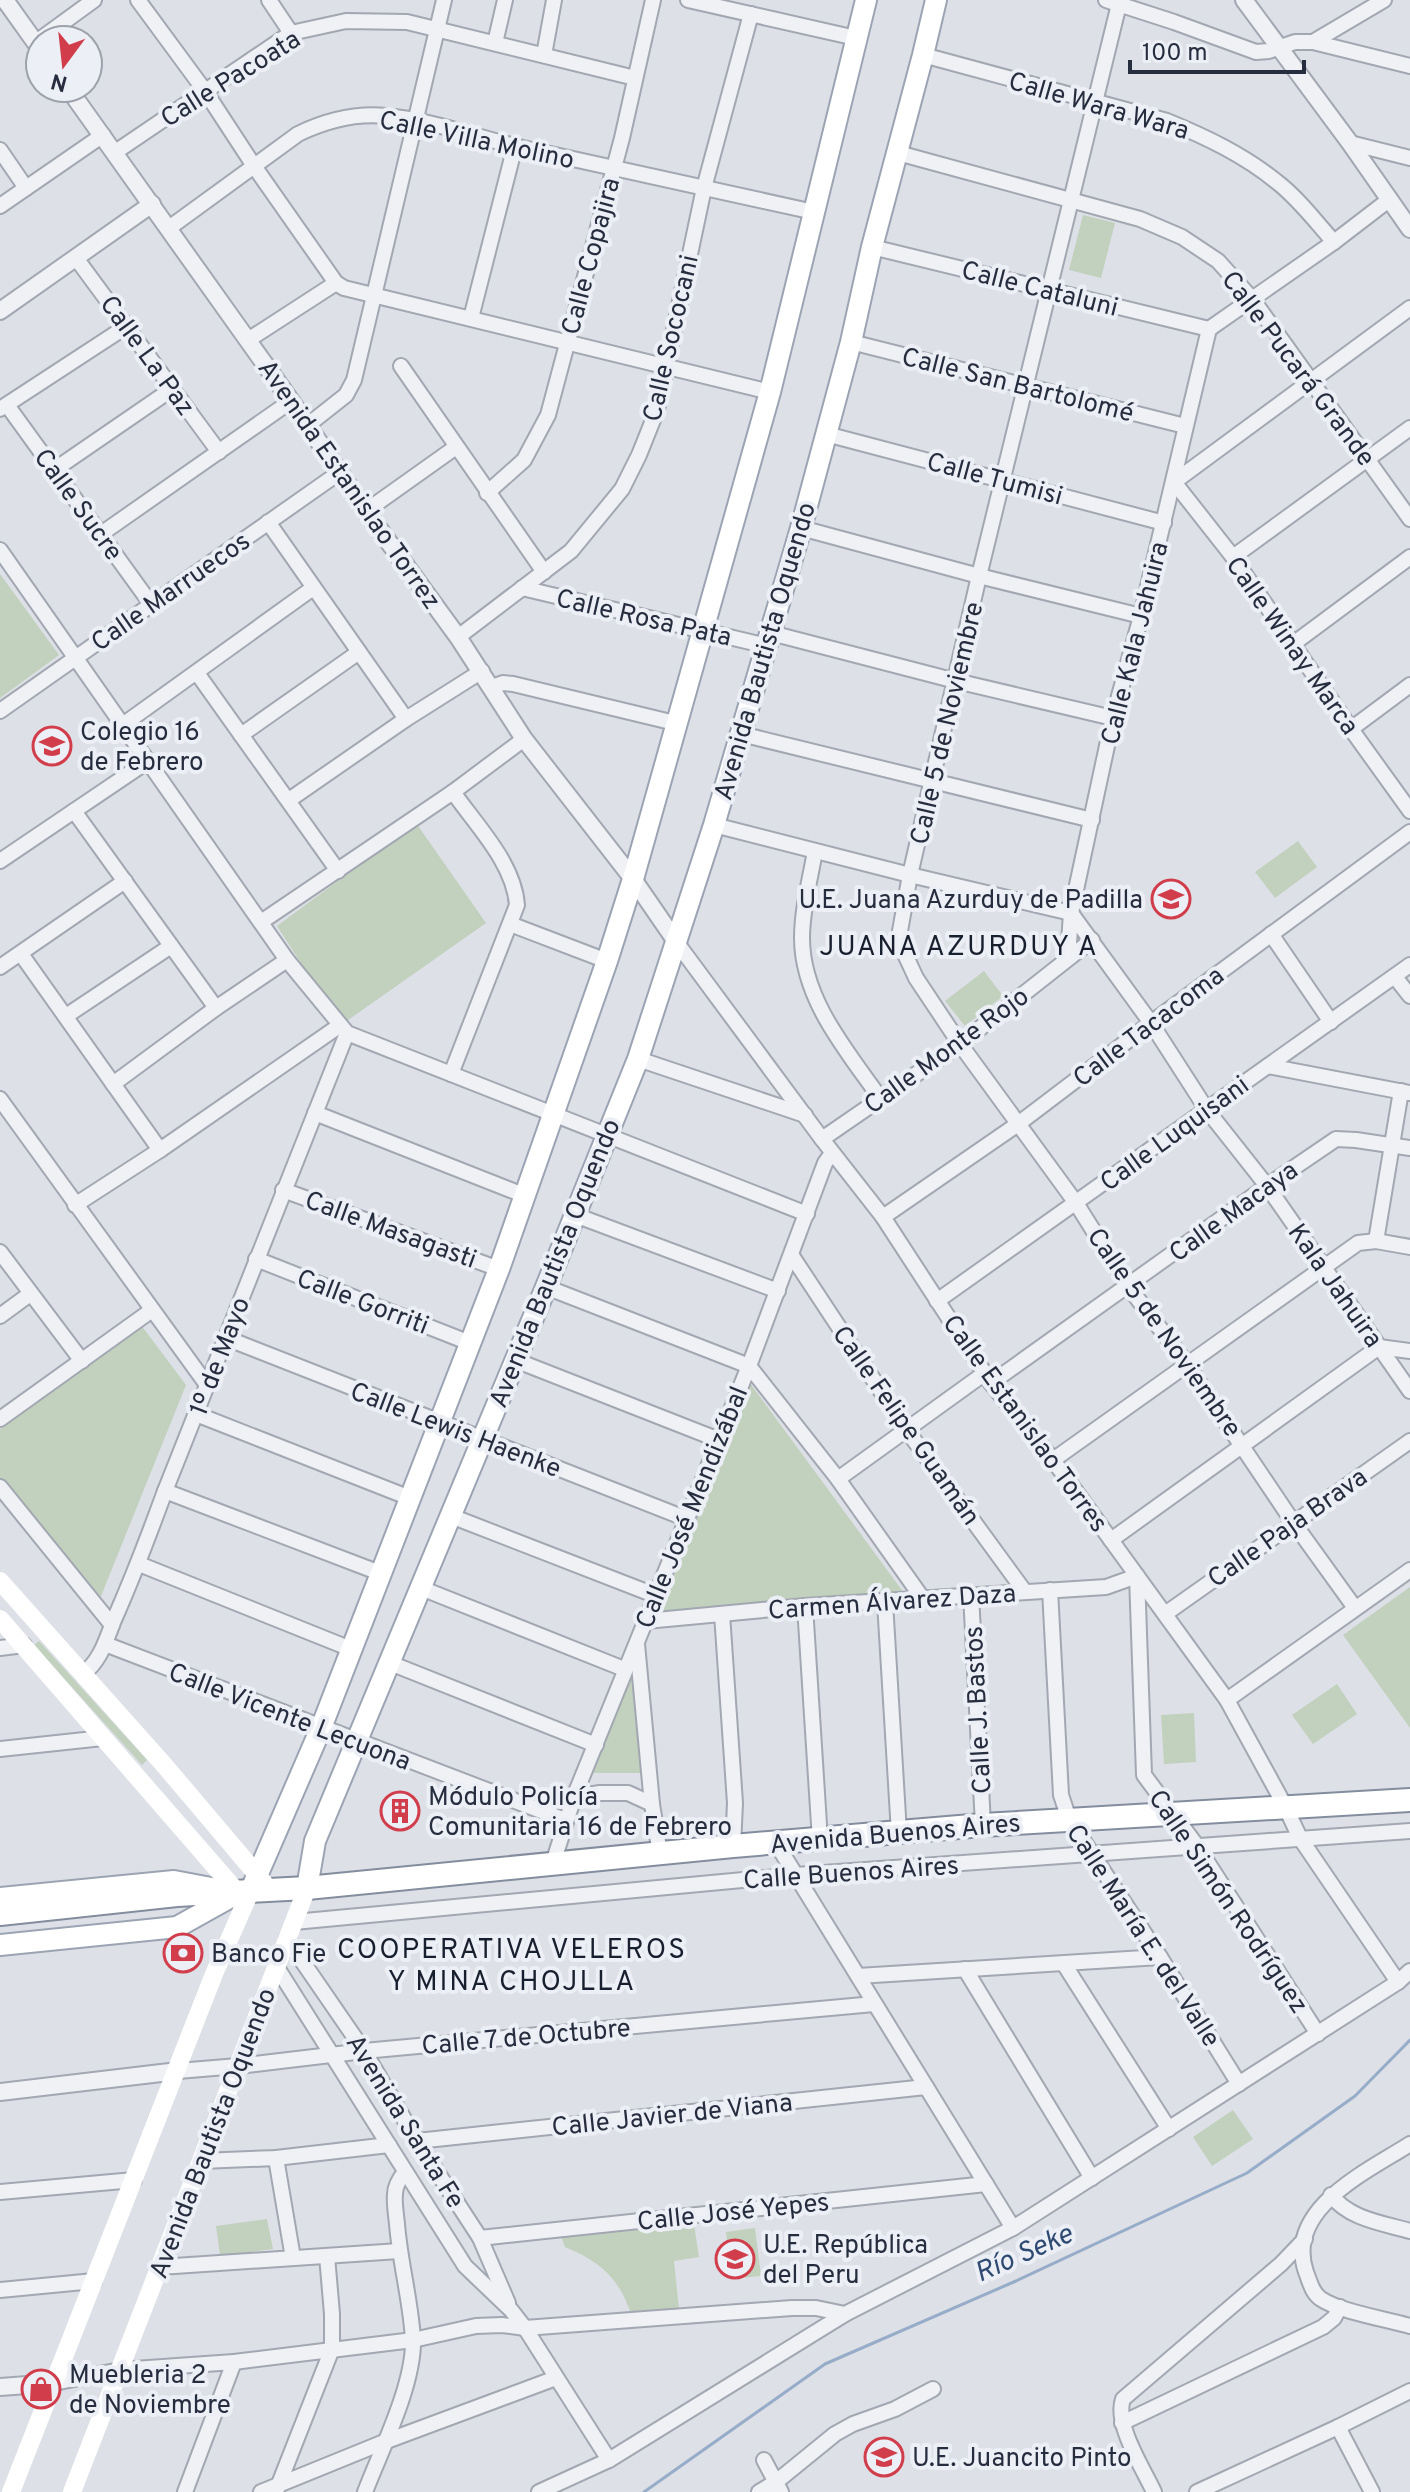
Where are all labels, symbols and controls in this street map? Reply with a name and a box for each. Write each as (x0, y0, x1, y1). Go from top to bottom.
north arrow (24, 24, 104, 104)
street label: Calle Pacoata (155, 24, 307, 136)
scale bar (1130, 24, 1304, 74)
text: 100 m (1142, 39, 1208, 69)
text: N (48, 66, 71, 96)
street label: Calle Wara Wara (1004, 66, 1192, 149)
street label: Calle Villa Molino (376, 105, 577, 178)
street label: Calle Copajira (556, 174, 629, 339)
street label: Calle Sococani (637, 252, 708, 425)
street label: Calle Cataluni (958, 255, 1121, 326)
street label: Calle Pucará Grande (1213, 265, 1381, 474)
street label: Calle La Paz (91, 290, 201, 423)
street label: Calle San Bartolomé (898, 342, 1137, 431)
street label: Avenida Estanislao Torrez (249, 354, 447, 617)
street label: Calle Sucre (25, 443, 129, 568)
street label: Calle Tumisi (923, 446, 1066, 514)
street label: Avenida Bautista Oquendo (708, 499, 825, 805)
street label: Calle Marruecos (85, 526, 257, 660)
street label: Calle Kala Jahuira (1095, 539, 1178, 749)
street label: Calle Winay Marca (1217, 551, 1365, 742)
street label: Calle Rosa Pata (552, 583, 734, 656)
street label: Calle 5 de Noviembre (904, 599, 992, 848)
place label: Colegio 16 de Febrero (80, 717, 203, 780)
school or university icon: Colegio 16 de Febrero (31, 725, 73, 767)
school or university icon: U.E. Juana Azurduy de Padilla (1150, 878, 1192, 920)
place label: U.E. Juana Azurduy de Padilla (798, 885, 1143, 918)
district label: JUANA AZURDUY A (819, 930, 1099, 966)
street label: Calle Tacacoma (1067, 960, 1232, 1096)
street label: Calle Monte Rojo (859, 981, 1036, 1123)
street label: Calle Luquisani (1094, 1070, 1257, 1200)
street label: Avenida Bautista Oquendo (483, 1115, 629, 1413)
street label: Calle Macaya (1163, 1155, 1306, 1271)
street label: Calle Masagasti (300, 1185, 481, 1278)
street label: Kala Jahuira (1279, 1218, 1389, 1355)
street label: Calle 5 de Noviembre (1078, 1222, 1248, 1445)
street label: Calle Gorriti (291, 1263, 433, 1344)
street label: 1º de Mayo (184, 1293, 259, 1421)
street label: Calle Estanislao Torres (934, 1309, 1114, 1540)
street label: Calle Felipe Guamán (824, 1320, 986, 1533)
street label: Calle Lewis Haenke (345, 1376, 565, 1487)
street label: Calle José Mendizábal (630, 1382, 757, 1634)
street label: Calle Paja Brava (1202, 1462, 1375, 1596)
street label: Carmen Álvarez Daza (767, 1576, 1017, 1629)
street label: Calle J. Bastos (959, 1625, 1000, 1795)
street label: Calle Vicente Lecuona (163, 1657, 415, 1780)
place label: Módulo Policía Comunitaria 16 de Febrero (428, 1782, 732, 1845)
street label: Calle Simón Rodríguez (1140, 1784, 1314, 2021)
building icon: Módulo Policía Comunitaria 16 de Febrero (379, 1790, 421, 1832)
street label: Avenida Buenos Aires (769, 1808, 1022, 1863)
street label: Calle María E. del Valle (1057, 1819, 1226, 2054)
street label: Calle Buenos Aires (742, 1850, 960, 1898)
bank icon: Banco Fie (162, 1932, 204, 1974)
district label: COOPERATIVA VELEROS Y MINA CHOJLLA (337, 1933, 687, 2001)
place label: Banco Fie (211, 1939, 326, 1972)
street label: Avenida Bautista Oquendo (144, 1984, 285, 2284)
street label: Calle 7 de Octubre (420, 2013, 632, 2064)
street label: Avenida Santa Fe (337, 2029, 471, 2216)
street label: Calle Javier de Viana (550, 2087, 794, 2146)
street label: Calle José Yepes (635, 2187, 831, 2240)
water label: Río Seke (970, 2217, 1079, 2292)
place label: U.E. República del Peru (763, 2230, 928, 2293)
school or university icon: U.E. República del Peru (714, 2238, 756, 2280)
place label: Muebleria 2 de Noviembre (69, 2360, 231, 2423)
shop icon: Muebleria 2 de Noviembre (20, 2368, 62, 2410)
school or university icon: U.E. Juancito Pinto (863, 2436, 905, 2478)
place label: U.E. Juancito Pinto (912, 2443, 1132, 2476)

